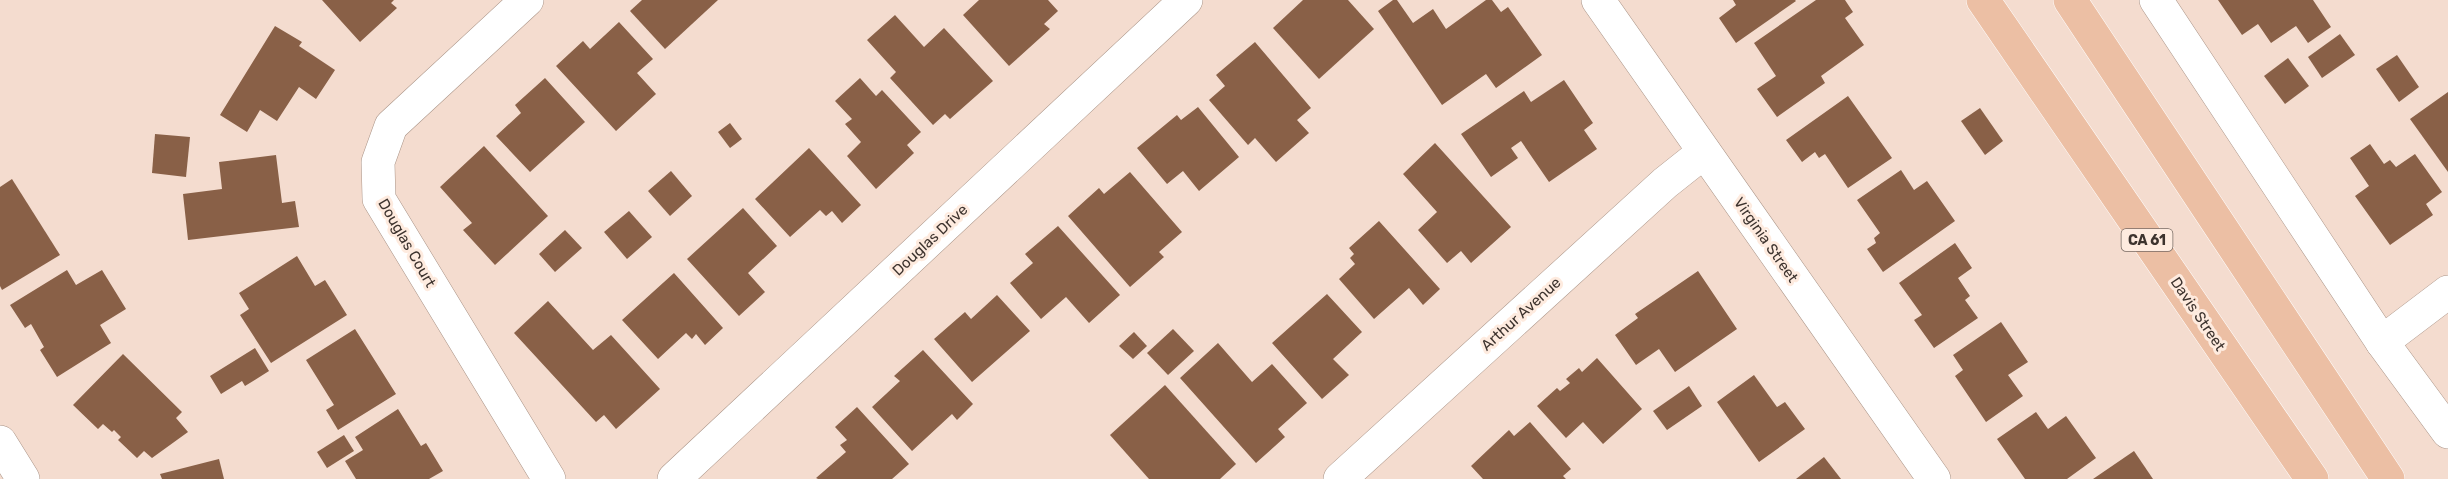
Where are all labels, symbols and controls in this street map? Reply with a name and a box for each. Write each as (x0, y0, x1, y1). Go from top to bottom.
street label: Virginia Street (1730, 194, 1802, 286)
street label: Douglas Court (374, 195, 440, 291)
street label: Douglas Drive (889, 201, 971, 279)
road number: CA 61 (2122, 229, 2172, 251)
street label: Arthur Avenue (1477, 274, 1565, 354)
street label: Davis Street (2167, 274, 2229, 354)

